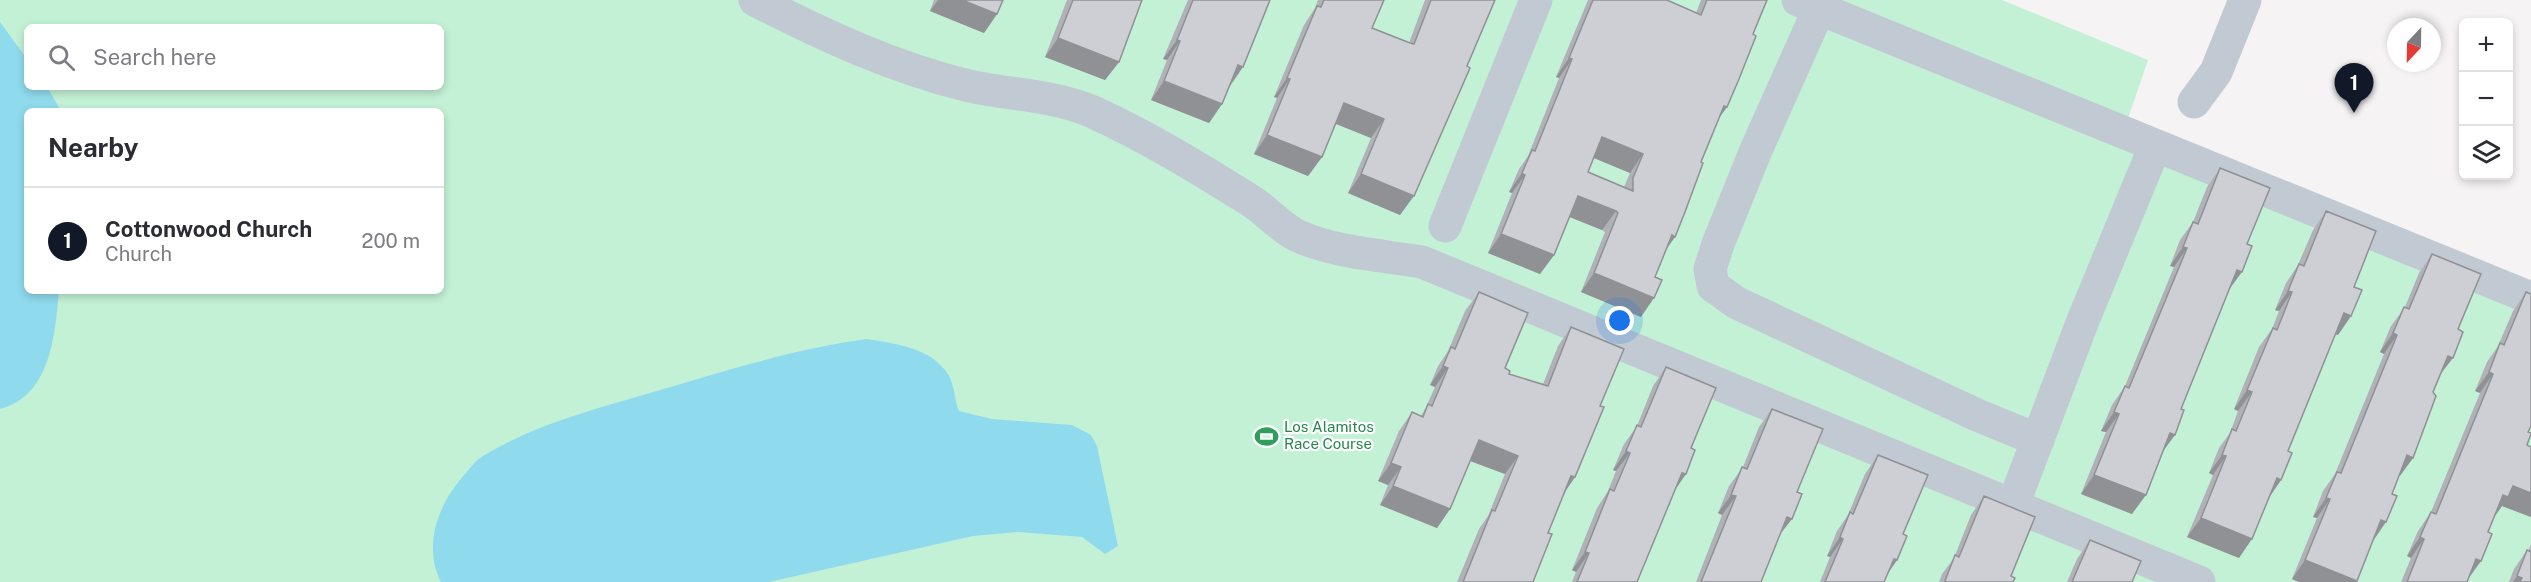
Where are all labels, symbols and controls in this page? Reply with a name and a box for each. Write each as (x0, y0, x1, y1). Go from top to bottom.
north arrow (2387, 18, 2441, 72)
map controls (2459, 18, 2513, 180)
button: + (2459, 18, 2513, 72)
search box (24, 24, 444, 90)
icon: search (45, 41, 78, 74)
text: Search here (93, 44, 217, 70)
pin: 1 (2334, 63, 2374, 113)
button: − (2459, 72, 2513, 126)
button: layers (2459, 126, 2513, 180)
text: Nearby (48, 132, 138, 163)
text: Cottonwood Church (105, 216, 312, 242)
text: 1 (63, 229, 72, 253)
text: 200 m (362, 229, 420, 253)
text: Church (105, 242, 172, 266)
your location (1605, 306, 1634, 335)
place label: Los Alamitos Race Course (1284, 418, 1374, 452)
sports icon: Los Alamitos Race Course (1253, 423, 1279, 449)

